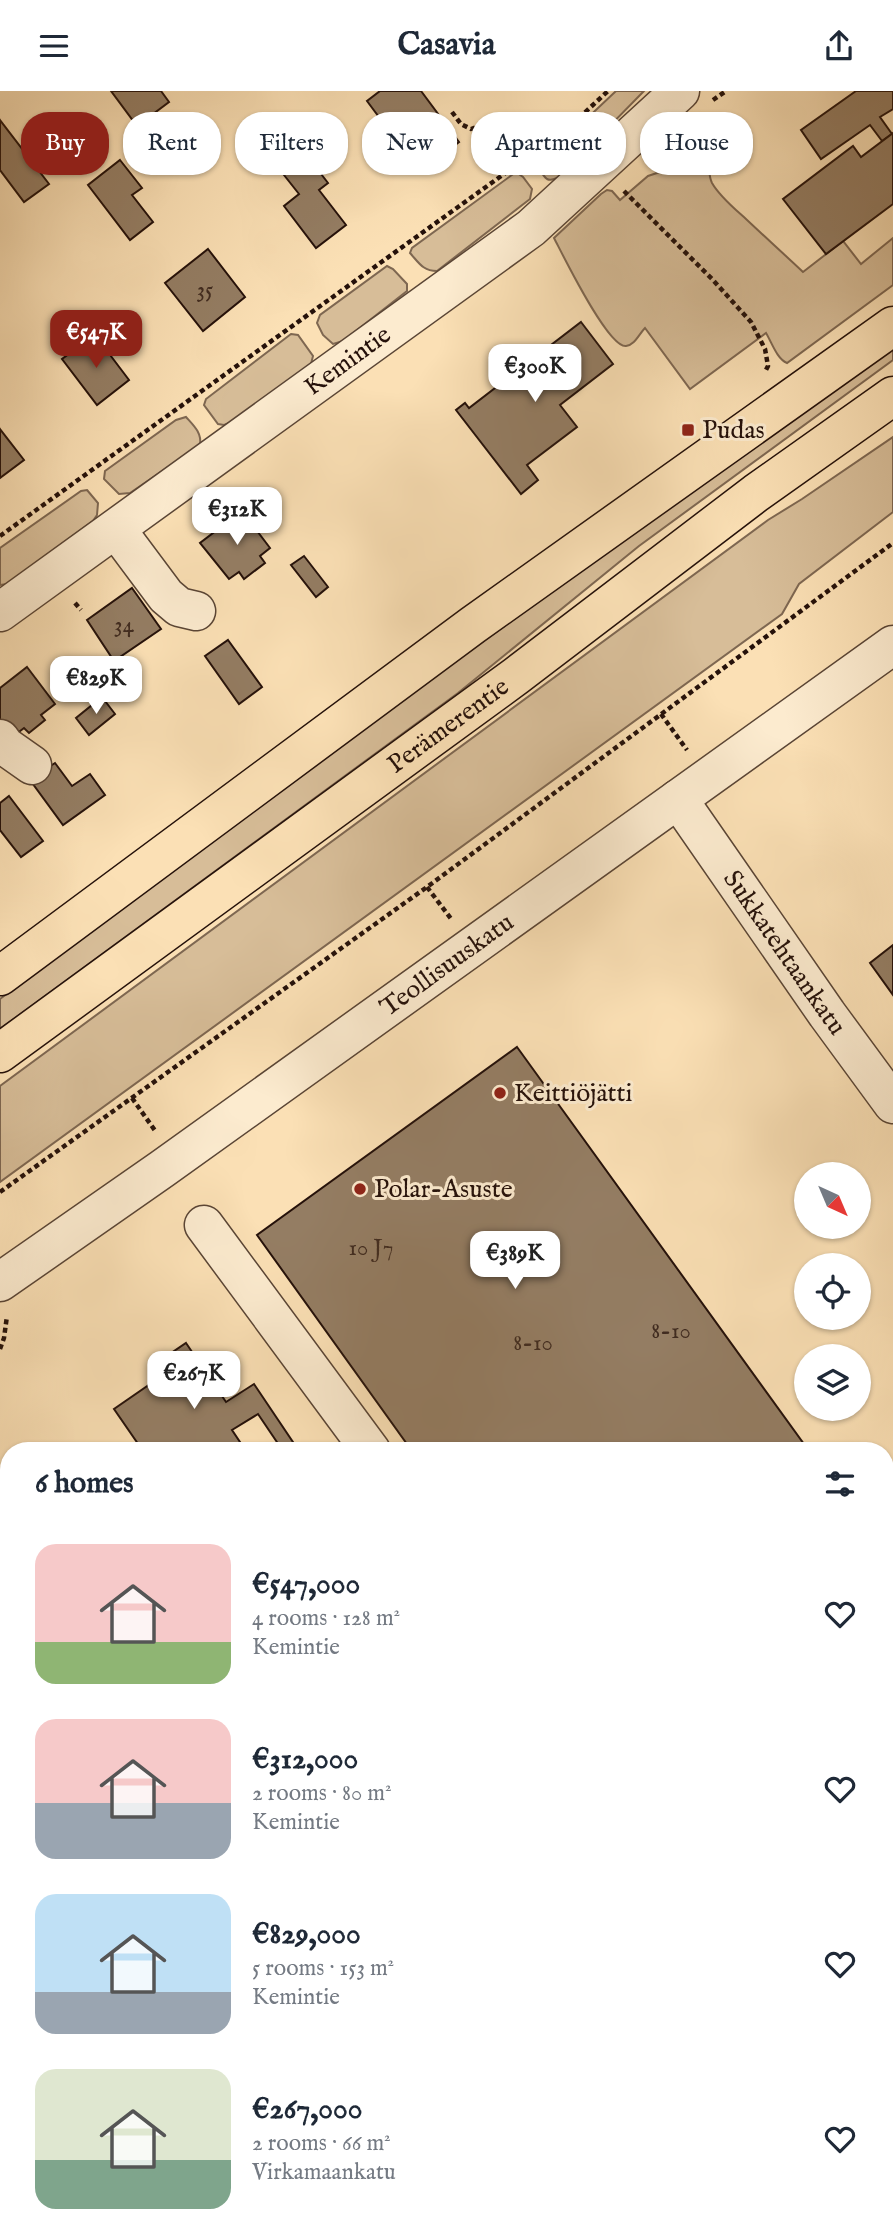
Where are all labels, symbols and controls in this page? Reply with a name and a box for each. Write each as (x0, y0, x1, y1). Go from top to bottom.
text: Casavia (397, 25, 496, 66)
icon: menu (35, 27, 73, 65)
icon: share (820, 27, 858, 65)
chip: Buy (21, 112, 109, 175)
chip: Rent (123, 112, 221, 175)
chip: Filters (235, 112, 348, 175)
chip: New (362, 112, 457, 175)
chip: Apartment (471, 112, 626, 175)
chip: House (640, 112, 753, 175)
house number: 35 (197, 276, 213, 305)
pin: €547K (47, 310, 145, 370)
text: €547K (66, 318, 126, 347)
street label: Kemintie (298, 318, 398, 403)
pin: €300K (486, 345, 584, 404)
text: €300K (504, 352, 566, 381)
place label: Pudas (702, 414, 765, 447)
marker: Pudas (680, 422, 696, 438)
pin: €312K (188, 487, 286, 547)
text: €312K (208, 495, 266, 524)
house number: 34 (114, 611, 135, 640)
pin: €829K (47, 657, 145, 716)
text: €829K (66, 664, 126, 693)
street label: Perämerentie (381, 670, 515, 781)
street label: Sukkatehtaankatu (716, 864, 853, 1042)
street label: Teollisuuskatu (374, 906, 520, 1024)
place label: Keittiöjätti (514, 1077, 632, 1110)
marker: Keittiöjätti (492, 1085, 508, 1101)
north arrow (794, 1162, 872, 1239)
map controls (794, 1162, 871, 1421)
place label: Polar-Asuste (374, 1173, 513, 1206)
marker: Polar-Asuste (352, 1181, 368, 1197)
pin: €389K (466, 1231, 564, 1291)
house number: 10 J7 (349, 1234, 393, 1263)
text: €389K (486, 1239, 544, 1268)
button: locate (794, 1253, 871, 1330)
house number: 8-10 (651, 1317, 691, 1346)
house number: 8-10 (513, 1329, 553, 1358)
button: layers (794, 1344, 871, 1421)
pin: €267K (145, 1351, 243, 1411)
text: €267K (163, 1359, 225, 1388)
text: 6 homes (35, 1465, 134, 1503)
icon: filters (821, 1465, 859, 1503)
text: €547,000 (252, 1566, 360, 1604)
icon: home (91, 1572, 175, 1656)
icon: heart (821, 1595, 859, 1633)
text: 4 rooms · 128 m² (252, 1604, 400, 1633)
text: Kemintie (252, 1633, 340, 1662)
text: €312,000 (252, 1741, 358, 1779)
icon: home (91, 1747, 175, 1831)
icon: heart (821, 1770, 859, 1808)
text: 2 rooms · 80 m² (252, 1779, 392, 1808)
text: Kemintie (252, 1808, 340, 1837)
text: €829,000 (252, 1916, 361, 1954)
icon: home (91, 1922, 175, 2006)
icon: heart (821, 1945, 859, 1983)
text: 5 rooms · 153 m² (252, 1954, 394, 1983)
text: Kemintie (252, 1983, 340, 2012)
text: €267,000 (252, 2091, 363, 2129)
icon: home (91, 2097, 175, 2181)
icon: heart (821, 2120, 859, 2158)
text: 2 rooms · 66 m² (252, 2129, 391, 2158)
text: Virkamaankatu (252, 2158, 396, 2187)

